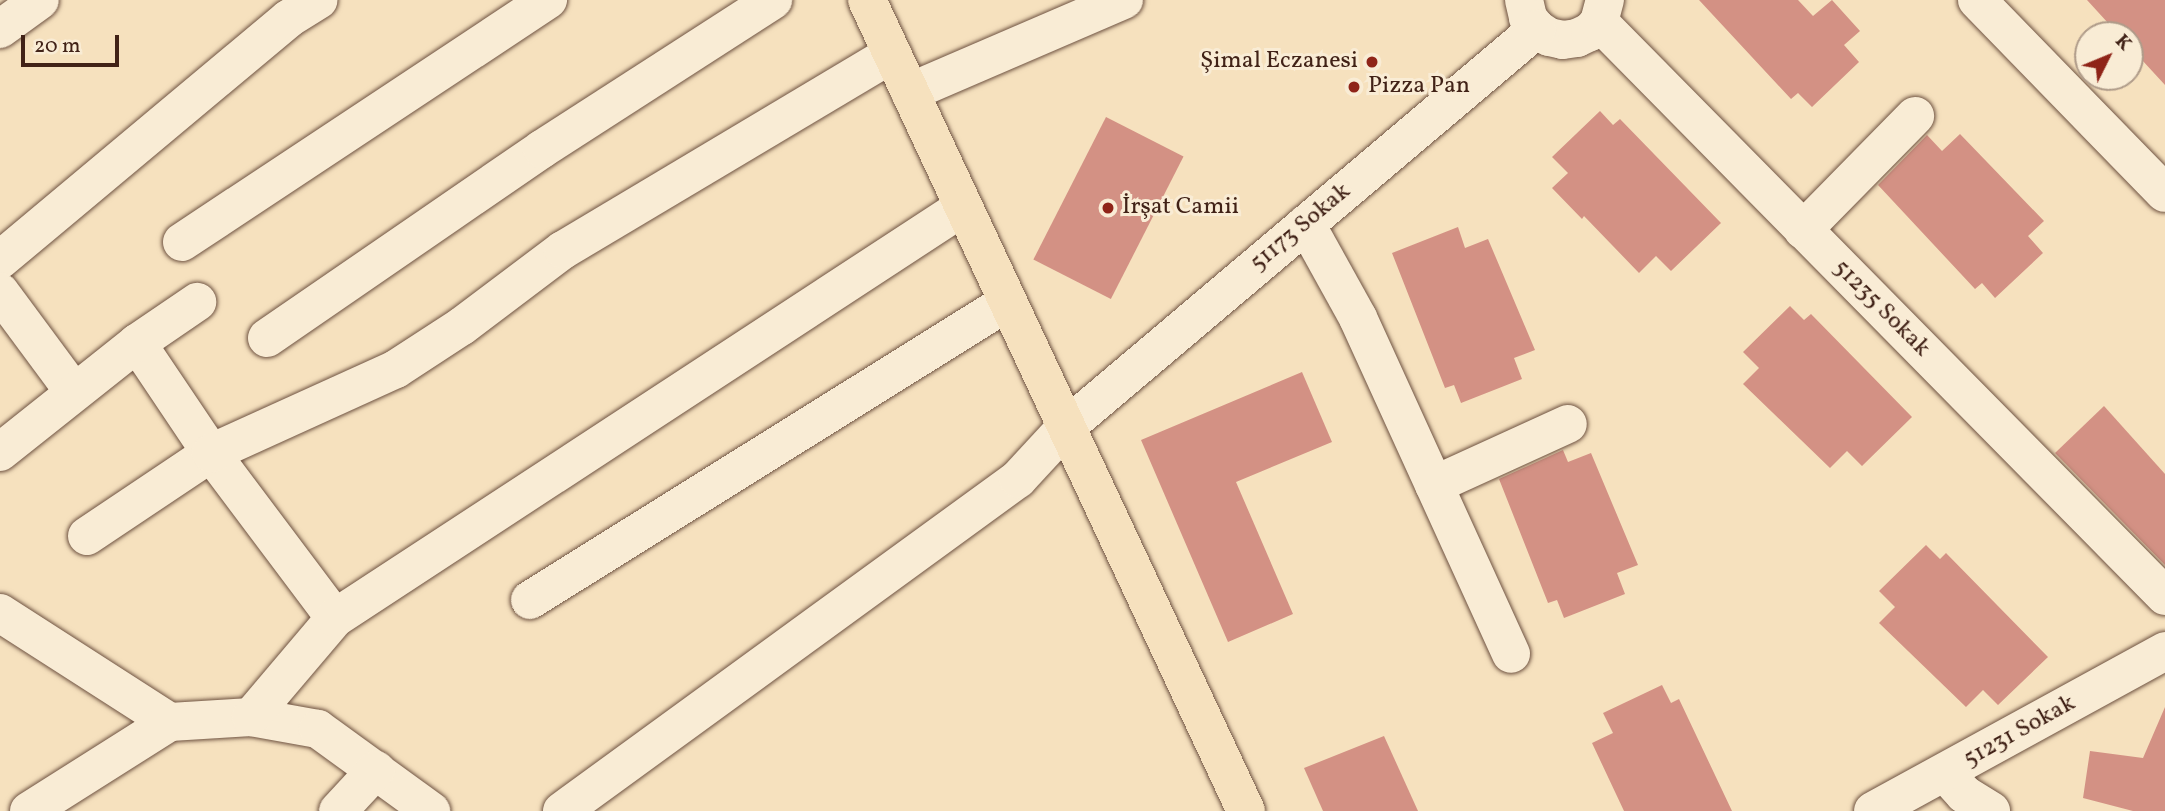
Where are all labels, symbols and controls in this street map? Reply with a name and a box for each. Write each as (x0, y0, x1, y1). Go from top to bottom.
scale bar (24, 21, 122, 65)
north arrow (2074, 21, 2144, 91)
text: K (2109, 29, 2137, 57)
text: 20 m (34, 32, 80, 61)
place label: Şimal Eczanesi (1200, 48, 1358, 76)
marker: Şimal Eczanesi (1364, 54, 1380, 70)
place label: Pizza Pan (1368, 73, 1470, 101)
marker: Pizza Pan (1346, 79, 1362, 95)
street label: 51173 Sokak (1245, 178, 1357, 278)
place label: İrşat Camii (1122, 194, 1239, 222)
marker: İrşat Camii (1100, 200, 1116, 216)
street label: 51235 Sokak (1826, 254, 1936, 364)
street label: 51231 Sokak (1959, 690, 2081, 774)

